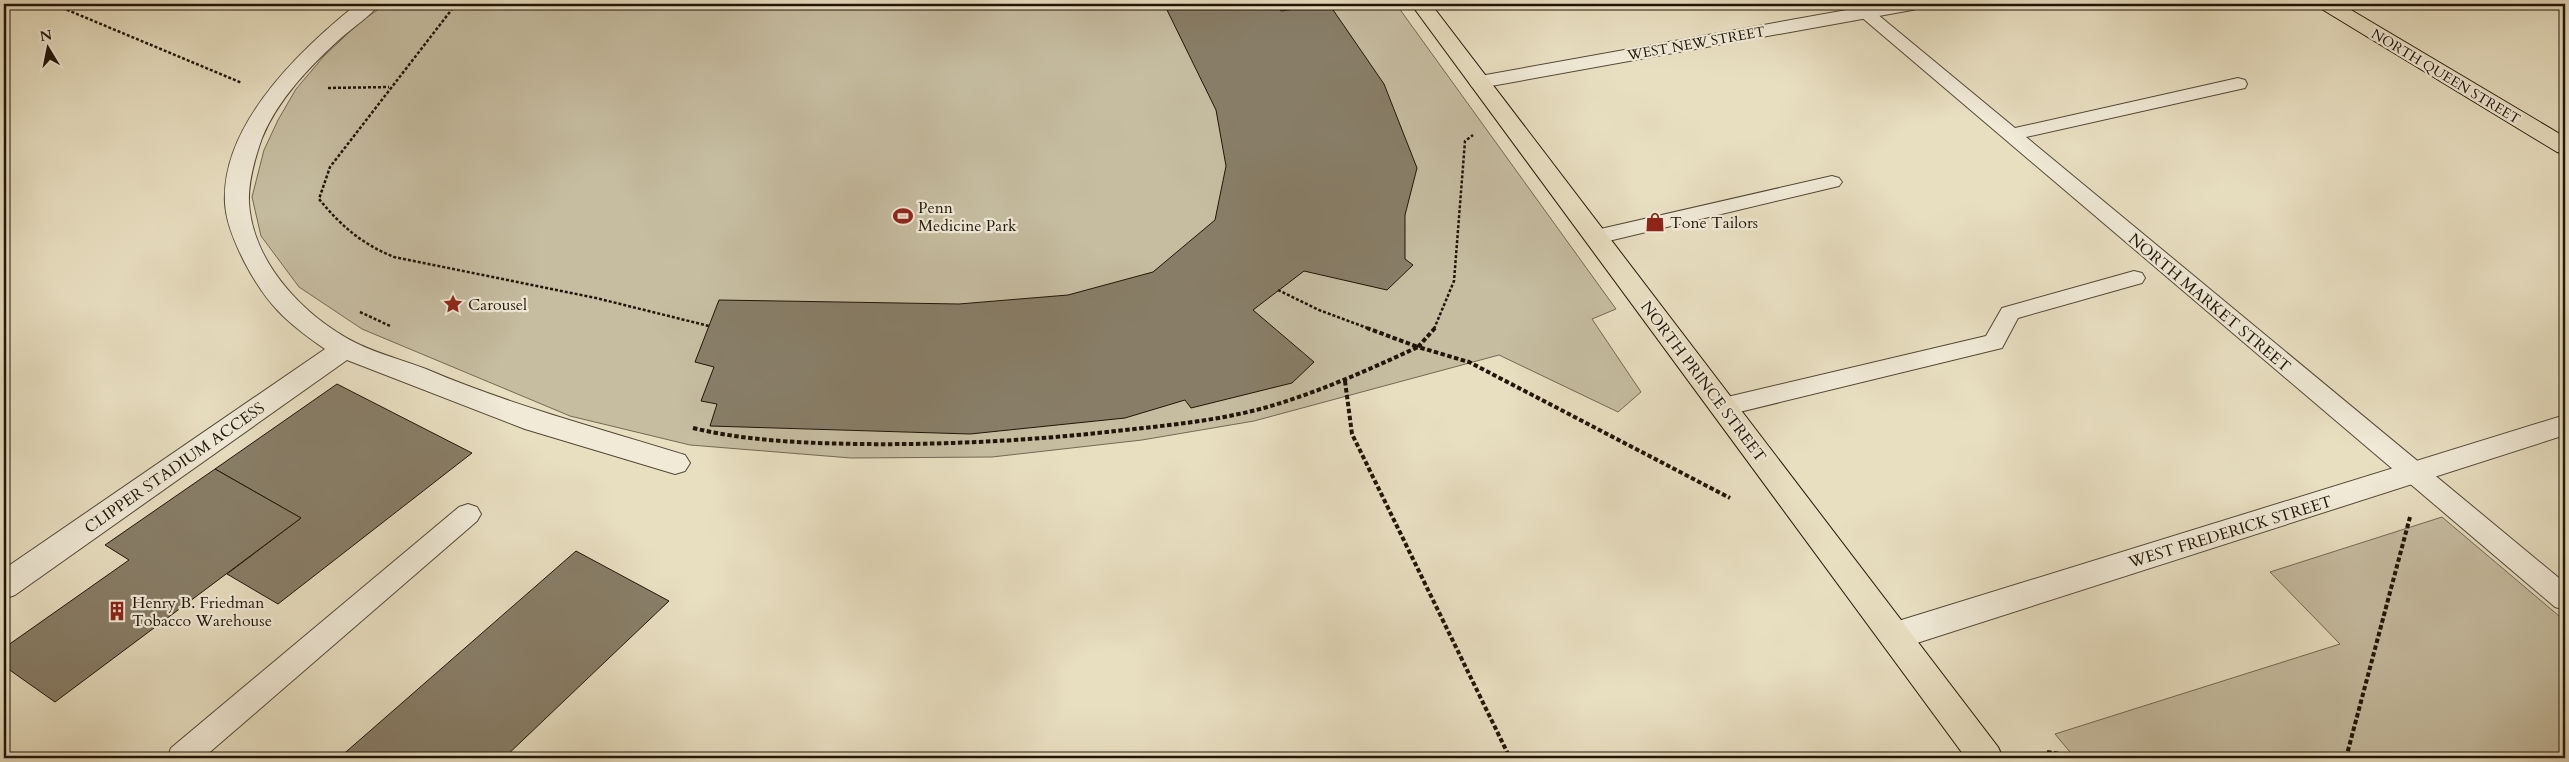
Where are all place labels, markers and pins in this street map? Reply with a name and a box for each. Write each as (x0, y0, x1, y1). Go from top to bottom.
place label: Penn Medicine Park (918, 197, 1017, 237)
sports icon: Penn Medicine Park (892, 205, 914, 227)
shop icon: Tone Tailors (1644, 211, 1666, 233)
place label: Tone Tailors (1670, 212, 1758, 234)
place icon: Carousel (442, 293, 464, 315)
place label: Carousel (468, 294, 527, 316)
place label: Henry B. Friedman Tobacco Warehouse (132, 592, 272, 632)
building icon: Henry B. Friedman Tobacco Warehouse (106, 600, 128, 622)

